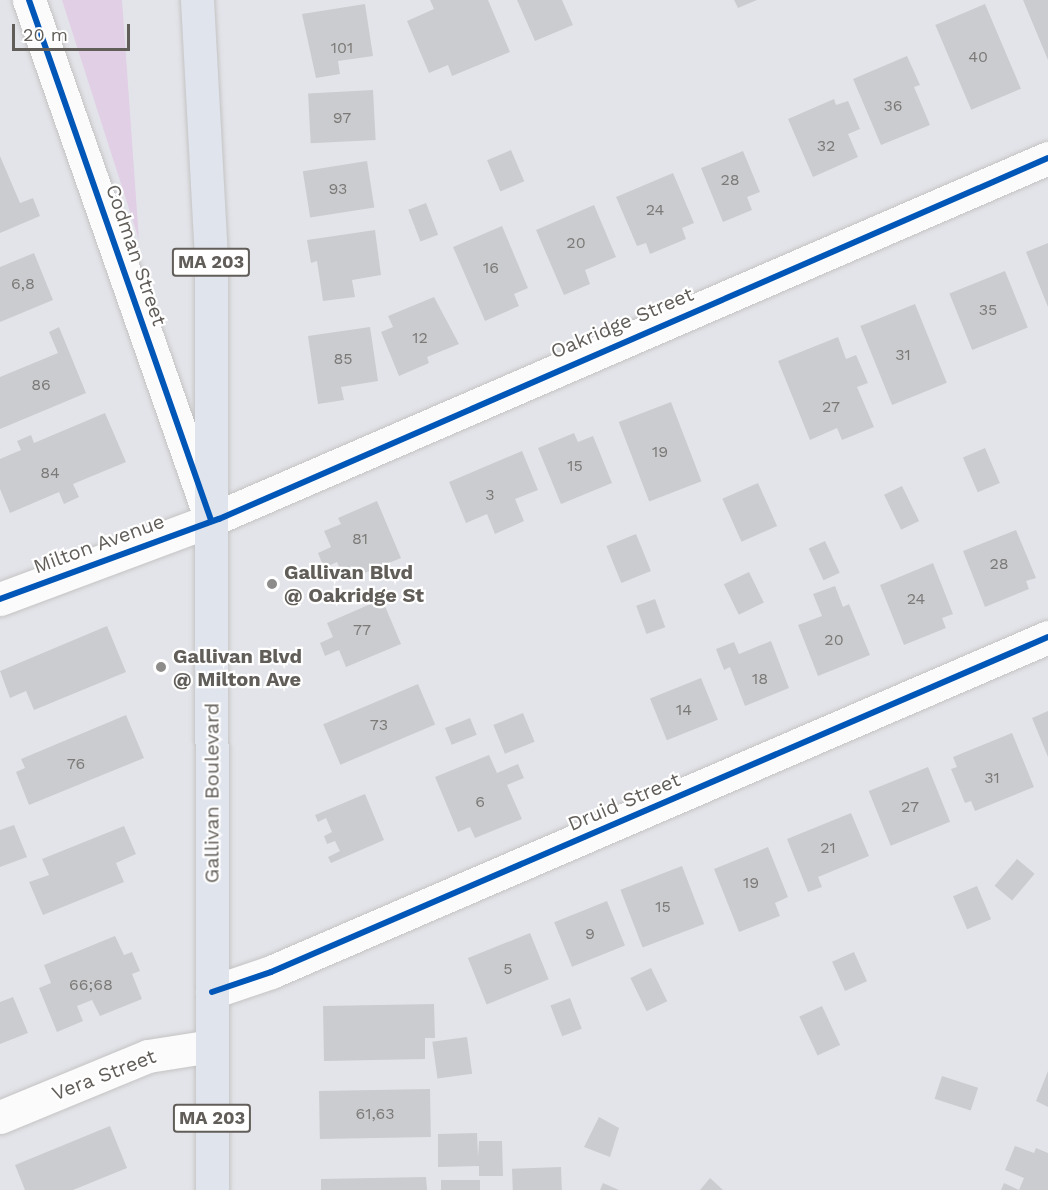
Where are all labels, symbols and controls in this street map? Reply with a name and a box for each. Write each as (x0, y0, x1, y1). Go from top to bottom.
scale bar (15, 12, 134, 50)
text: 20 m (23, 24, 68, 45)
house number: 101 (331, 38, 353, 58)
house number: 40 (968, 47, 988, 67)
house number: 36 (883, 96, 903, 116)
house number: 97 (333, 108, 351, 128)
house number: 32 (817, 136, 835, 156)
house number: 28 (720, 170, 740, 190)
house number: 93 (329, 179, 347, 199)
street label: Codman Street (101, 181, 171, 329)
house number: 24 (646, 200, 664, 220)
house number: 20 (566, 233, 586, 253)
road number: MA 203 (170, 247, 252, 277)
house number: 16 (483, 258, 499, 278)
house number: 6,8 (11, 274, 35, 294)
street label: Oakridge Street (547, 282, 697, 364)
house number: 35 (979, 300, 997, 320)
house number: 12 (412, 328, 428, 348)
house number: 31 (895, 345, 911, 365)
house number: 85 (333, 349, 353, 369)
house number: 86 (31, 375, 51, 395)
house number: 27 (822, 397, 840, 417)
house number: 19 (652, 442, 668, 462)
house number: 15 (567, 456, 583, 476)
house number: 84 (40, 463, 60, 483)
house number: 3 (485, 485, 495, 505)
street label: Milton Avenue (30, 509, 168, 579)
house number: 81 (352, 529, 368, 549)
house number: 28 (989, 554, 1009, 574)
place label: Gallivan Blvd @ Oakridge St (284, 560, 424, 607)
marker: Gallivan Blvd @ Oakridge St (265, 577, 279, 591)
house number: 24 (907, 589, 925, 609)
house number: 77 (353, 620, 371, 640)
house number: 20 (824, 630, 844, 650)
place label: Gallivan Blvd @ Milton Ave (173, 644, 302, 691)
marker: Gallivan Blvd @ Milton Ave (154, 660, 168, 674)
house number: 18 (752, 669, 768, 689)
house number: 14 (676, 700, 692, 720)
street label: Gallivan Boulevard (200, 703, 224, 883)
house number: 73 (370, 715, 388, 735)
house number: 76 (67, 754, 85, 774)
street label: Druid Street (564, 768, 684, 836)
house number: 31 (984, 768, 1000, 788)
house number: 6 (475, 792, 485, 812)
house number: 27 (901, 797, 919, 817)
house number: 21 (820, 838, 836, 858)
house number: 19 (743, 873, 759, 893)
house number: 15 (655, 897, 671, 917)
house number: 9 (585, 924, 595, 944)
house number: 5 (503, 959, 513, 979)
house number: 66;68 (69, 975, 113, 995)
street label: Vera Street (48, 1044, 160, 1106)
road number: MA 203 (172, 1103, 252, 1133)
house number: 61,63 (355, 1104, 395, 1124)

